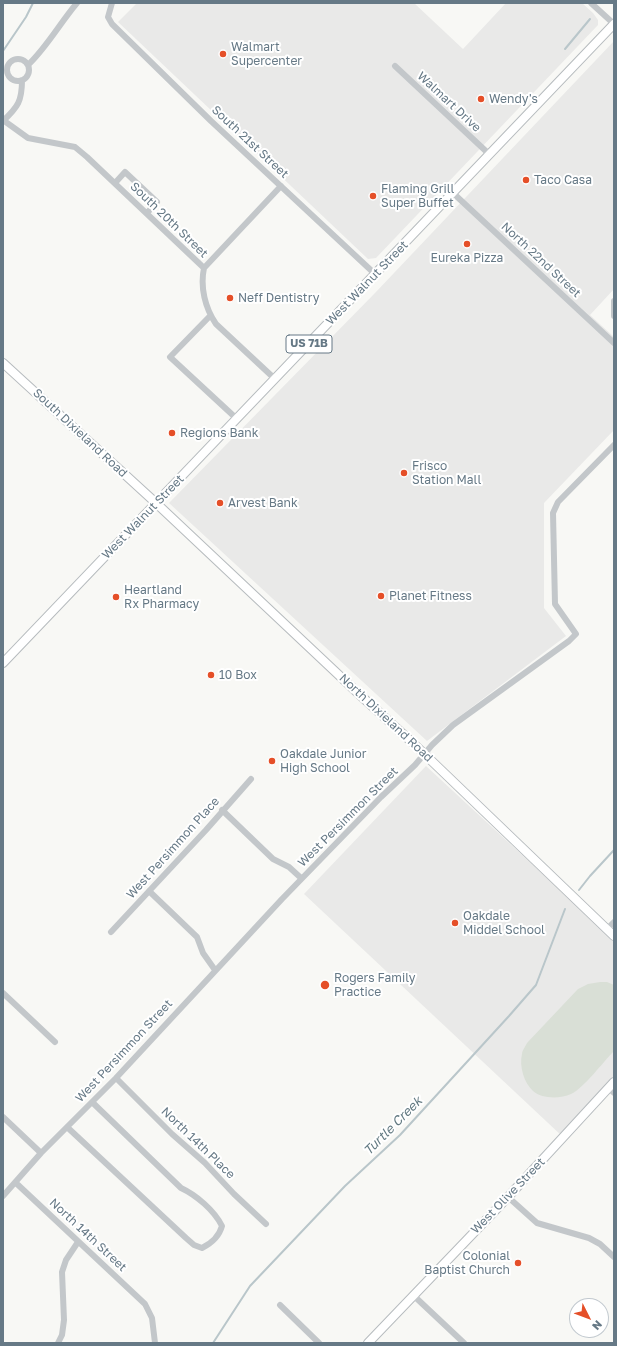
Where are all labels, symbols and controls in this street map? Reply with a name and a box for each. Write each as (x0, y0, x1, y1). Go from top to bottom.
place label: Walmart Supercenter (231, 40, 302, 68)
marker: Walmart Supercenter (218, 49, 228, 59)
street label: Walmart Drive (414, 69, 484, 135)
place label: Wendy's (489, 92, 538, 106)
marker: Wendy's (476, 94, 486, 104)
street label: South 21st Street (209, 103, 291, 181)
place label: Taco Casa (534, 173, 592, 187)
marker: Taco Casa (521, 175, 531, 185)
street label: South 20th Street (127, 179, 211, 261)
place label: Flaming Grill Super Buffet (381, 182, 454, 210)
marker: Flaming Grill Super Buffet (368, 191, 378, 201)
street label: North 22nd Street (498, 219, 584, 301)
street label: West Walnut Street (323, 238, 411, 328)
marker: Eureka Pizza (462, 239, 472, 249)
place label: Eureka Pizza (431, 251, 503, 265)
place label: Neff Dentistry (238, 291, 319, 305)
marker: Neff Dentistry (225, 293, 235, 303)
road number: US 71B (286, 335, 332, 353)
street label: South Dixieland Road (30, 386, 130, 480)
place label: Regions Bank (180, 426, 259, 440)
marker: Regions Bank (167, 428, 177, 438)
place label: Frisco Station Mall (412, 459, 481, 487)
marker: Frisco Station Mall (399, 468, 409, 478)
street label: West Walnut Street (99, 472, 187, 562)
place label: Arvest Bank (228, 496, 298, 510)
marker: Arvest Bank (215, 498, 225, 508)
place label: Heartland Rx Pharmacy (124, 583, 199, 611)
place label: Planet Fitness (389, 589, 472, 603)
marker: Planet Fitness (376, 591, 386, 601)
marker: Heartland Rx Pharmacy (111, 592, 121, 602)
place label: 10 Box (219, 668, 257, 682)
marker: 10 Box (206, 670, 216, 680)
street label: North Dixieland Road (336, 671, 436, 765)
place label: Oakdale Junior High School (280, 747, 366, 775)
marker: Oakdale Junior High School (267, 756, 277, 766)
street label: West Persimmon Street (295, 764, 401, 870)
street label: West Persimmon Place (124, 794, 222, 902)
place label: Oakdale Middel School (463, 909, 545, 937)
marker: Oakdale Middel School (450, 918, 460, 928)
place label: Rogers Family Practice (334, 971, 415, 999)
marker: Rogers Family Practice (319, 979, 331, 991)
street label: West Persimmon Street (73, 997, 175, 1105)
water label: Turtle Creek (361, 1094, 425, 1158)
street label: North 14th Place (158, 1104, 238, 1182)
street label: West Olive Street (468, 1155, 548, 1237)
street label: North 14th Street (46, 1196, 130, 1274)
place label: Colonial Baptist Church (424, 1249, 510, 1277)
marker: Colonial Baptist Church (513, 1258, 523, 1268)
north arrow (569, 1298, 609, 1338)
text: N (590, 1318, 605, 1333)

